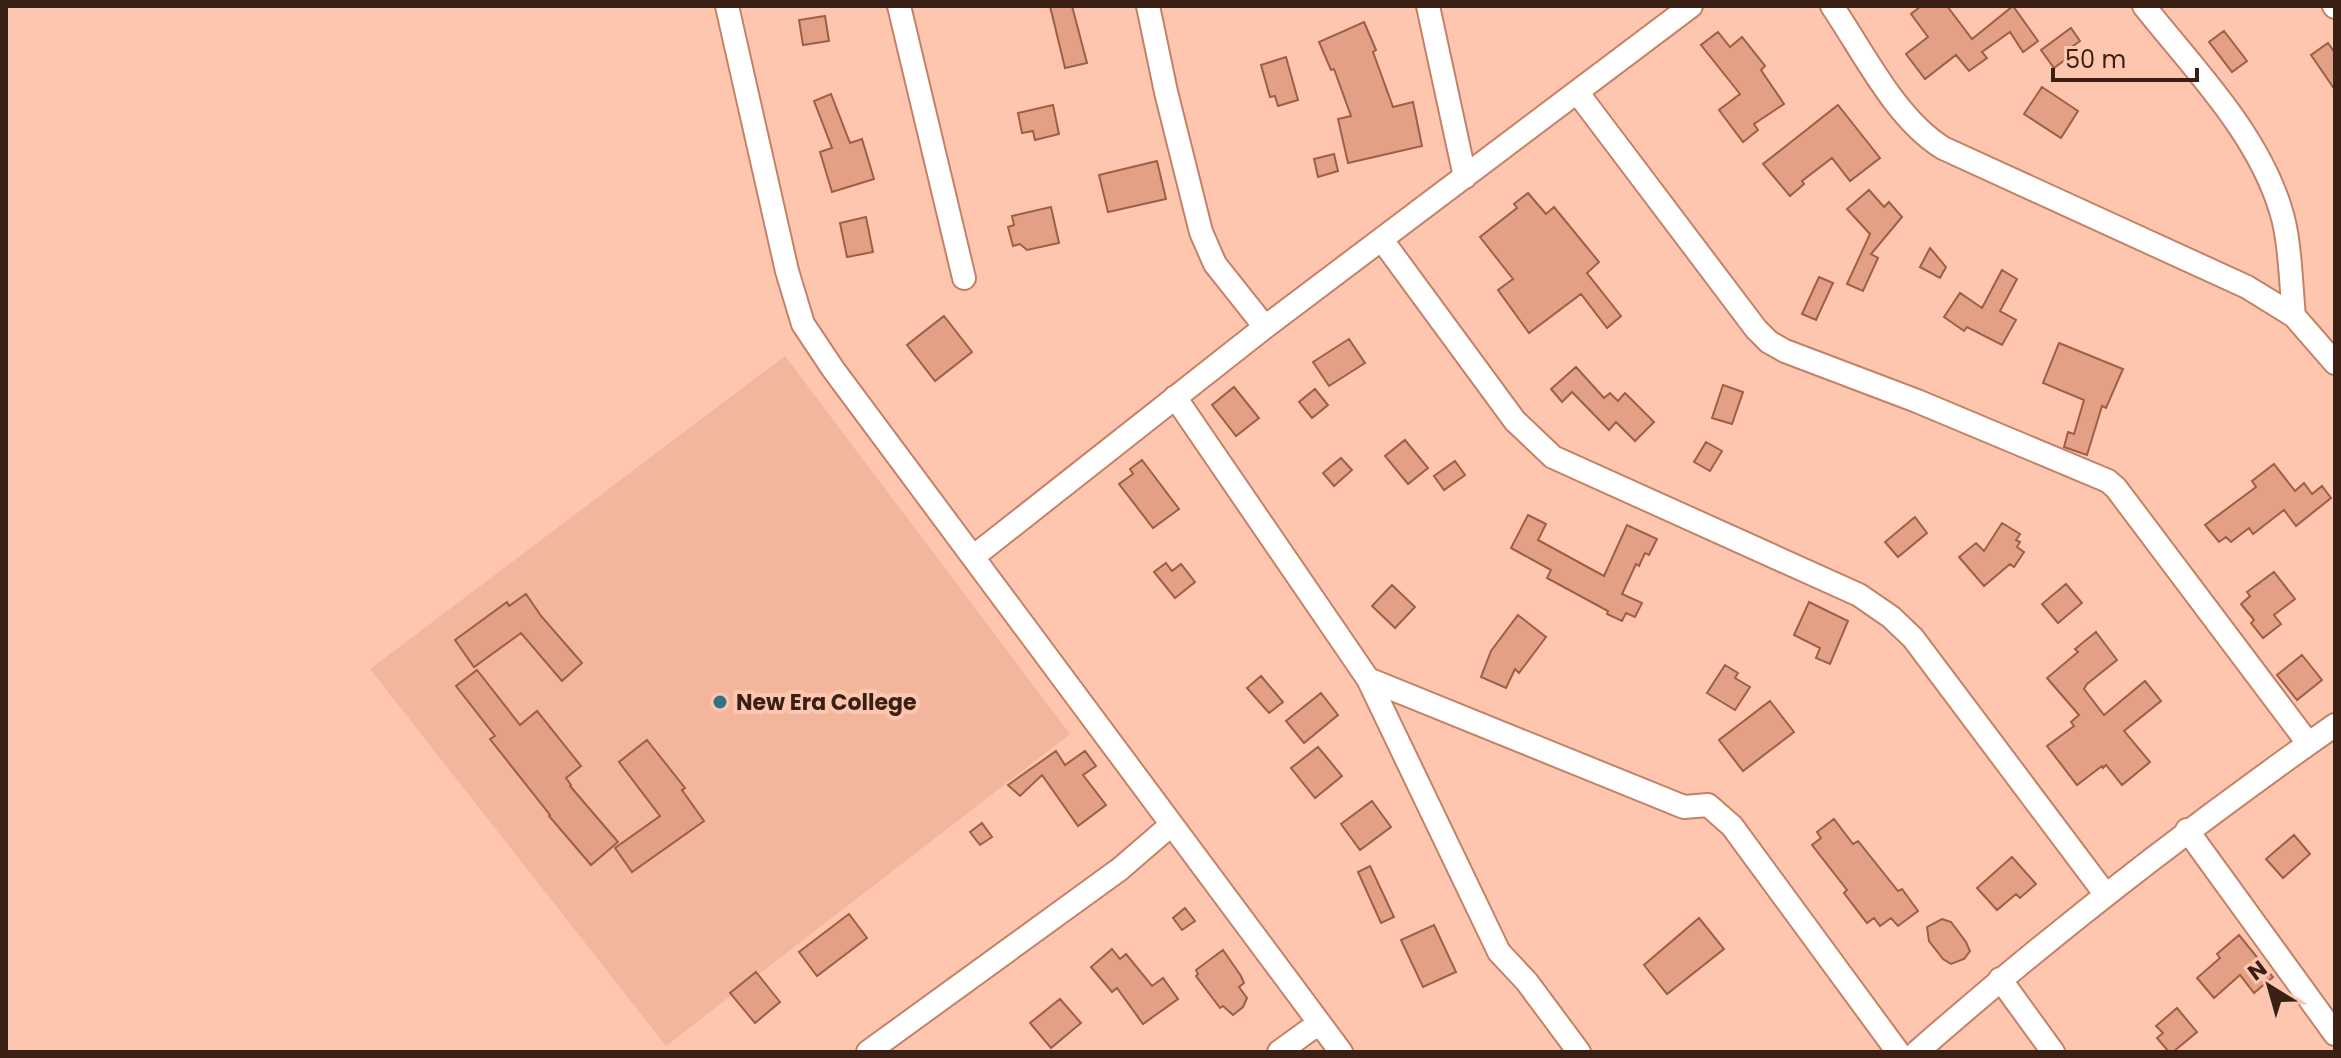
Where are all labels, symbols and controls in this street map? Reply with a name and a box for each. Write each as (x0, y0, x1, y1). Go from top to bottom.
scale bar (2053, 32, 2197, 82)
text: 50 m (2065, 43, 2126, 76)
place label: New Era College (736, 687, 917, 718)
marker: New Era College (711, 693, 729, 711)
north arrow (2229, 946, 2309, 1026)
text: N (2241, 953, 2273, 988)

